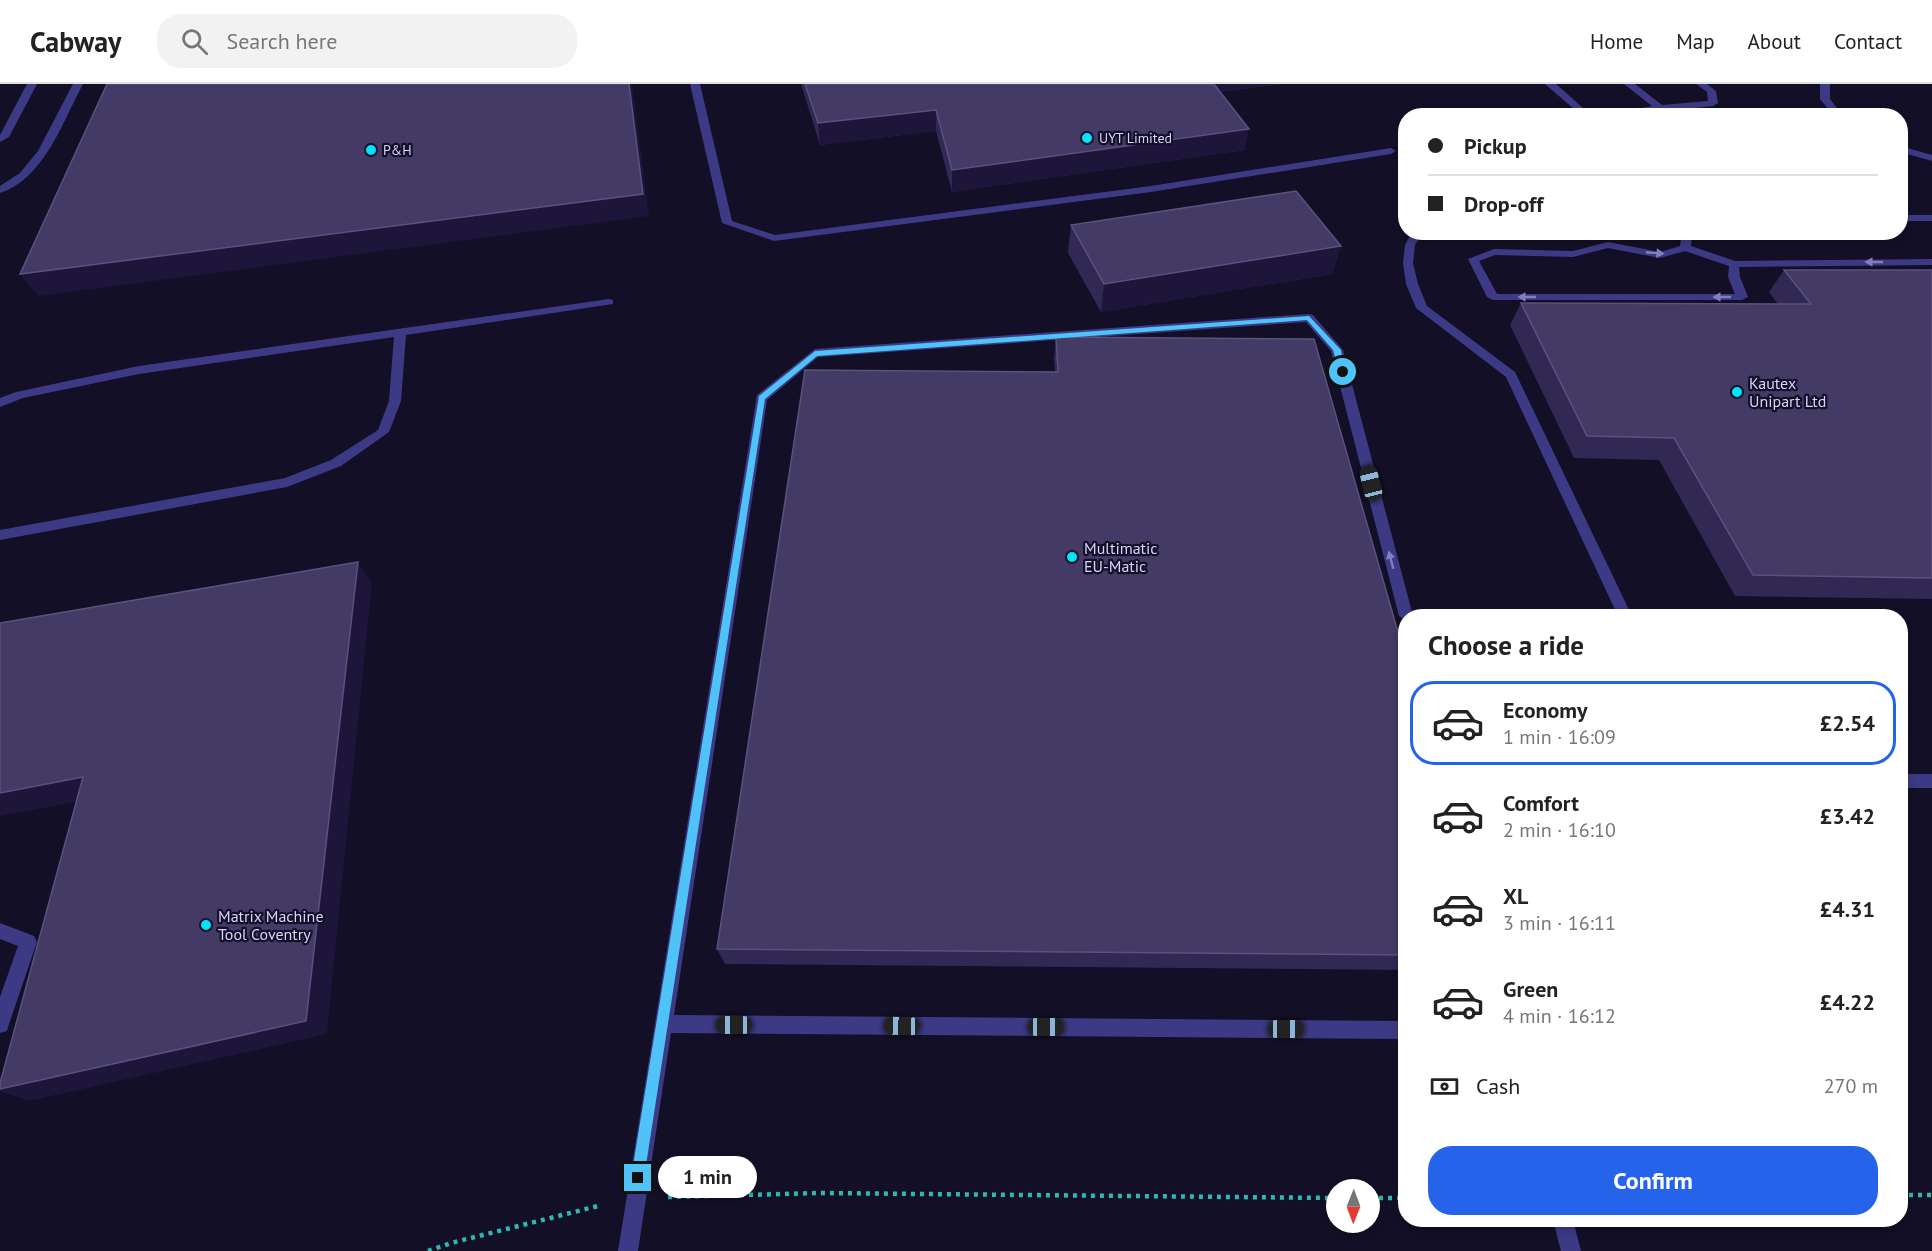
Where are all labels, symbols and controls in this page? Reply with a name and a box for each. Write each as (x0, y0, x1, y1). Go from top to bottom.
search box (157, 14, 577, 68)
text: Cabway (30, 23, 121, 60)
icon: search (178, 25, 211, 58)
text: Search here (226, 27, 337, 55)
text: Home (1590, 28, 1643, 55)
text: Map (1676, 28, 1715, 55)
text: About (1748, 28, 1801, 55)
text: Contact (1834, 28, 1902, 55)
place label: UYT Limited (1099, 129, 1172, 147)
marker: UYT Limited (1080, 131, 1094, 145)
text: Pickup (1464, 132, 1527, 160)
place label: P&H (383, 141, 412, 159)
marker: P&H (364, 143, 378, 157)
text: Drop-off (1464, 190, 1543, 218)
one-way arrow (1645, 248, 1664, 257)
one-way arrow (1864, 257, 1883, 267)
one-way arrow (1517, 292, 1536, 302)
one-way arrow (1712, 292, 1731, 302)
route start (1329, 358, 1356, 385)
place label: Kautex Unipart Ltd (1749, 373, 1826, 411)
marker: Kautex Unipart Ltd (1730, 385, 1744, 399)
car (1358, 463, 1384, 503)
place label: Multimatic EU-Matic (1084, 538, 1158, 576)
marker: Multimatic EU-Matic (1065, 550, 1079, 564)
one-way arrow (1386, 551, 1396, 569)
text: Choose a ride (1428, 628, 1584, 662)
icon: car (1431, 696, 1485, 750)
text: Economy (1503, 696, 1587, 724)
text: £2.54 (1820, 709, 1875, 737)
text: 1 min · 16:09 (1503, 724, 1616, 750)
icon: car (1431, 789, 1485, 843)
text: Comfort (1503, 789, 1579, 817)
text: £3.42 (1820, 802, 1875, 830)
text: 2 min · 16:10 (1503, 817, 1616, 843)
icon: car (1431, 882, 1485, 936)
text: XL (1503, 882, 1528, 910)
text: £4.31 (1820, 895, 1875, 923)
place label: Matrix Machine Tool Coventry (218, 906, 324, 944)
text: 3 min · 16:11 (1503, 910, 1616, 936)
marker: Matrix Machine Tool Coventry (199, 918, 213, 932)
icon: car (1431, 975, 1485, 1029)
text: Green (1503, 975, 1558, 1003)
text: £4.22 (1820, 988, 1875, 1016)
text: 4 min · 16:12 (1503, 1003, 1616, 1029)
car (716, 1016, 752, 1034)
car (884, 1017, 920, 1035)
car (1028, 1018, 1064, 1036)
car (1268, 1020, 1304, 1038)
icon: cash (1428, 1070, 1461, 1103)
text: Cash (1476, 1072, 1520, 1100)
text: 270 m (1824, 1073, 1878, 1099)
button: Confirm (1428, 1146, 1878, 1215)
callout: 1 min (659, 1157, 758, 1199)
route end (624, 1164, 651, 1191)
text: 1 min (683, 1164, 732, 1190)
north arrow (1326, 1179, 1380, 1233)
map controls (1326, 1179, 1380, 1233)

